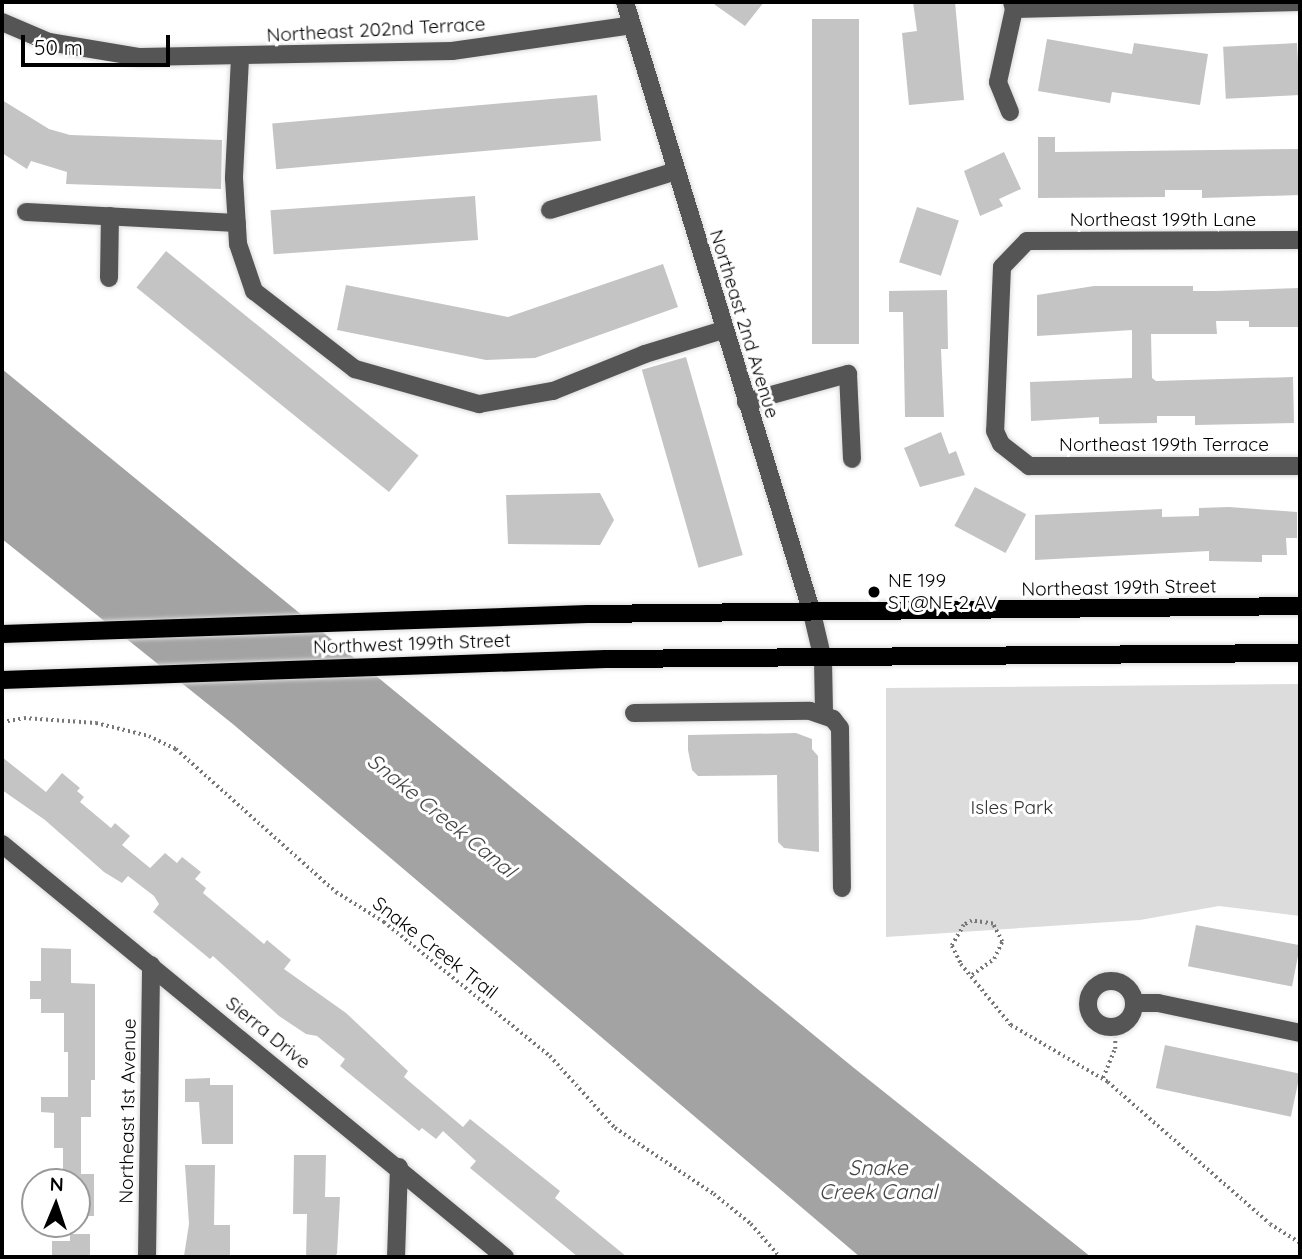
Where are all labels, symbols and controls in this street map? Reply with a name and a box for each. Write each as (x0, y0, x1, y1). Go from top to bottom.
street label: Northeast 202nd Terrace (266, 13, 486, 47)
scale bar (24, 21, 173, 65)
text: 50 m (34, 34, 83, 60)
street label: Northeast 199th Lane (1070, 209, 1256, 231)
street label: Northeast 2nd Avenue (704, 227, 784, 421)
street label: Northeast 199th Terrace (1059, 434, 1269, 456)
place label: NE 199 ST@NE 2 AV (888, 570, 997, 614)
street label: Northeast 199th Street (1021, 575, 1217, 601)
marker: NE 199 ST@NE 2 AV (866, 584, 882, 600)
street label: Northwest 199th Street (313, 629, 511, 659)
water label: Snake Creek Canal (363, 748, 521, 882)
park label: Isles Park (971, 797, 1053, 819)
street label: Snake Creek Trail (368, 892, 502, 1004)
street label: Sierra Drive (221, 992, 315, 1074)
street label: Northeast 1st Avenue (115, 1018, 141, 1204)
water label: Snake Creek Canal (819, 1154, 937, 1204)
north arrow (21, 1168, 91, 1238)
text: N (49, 1172, 64, 1196)

